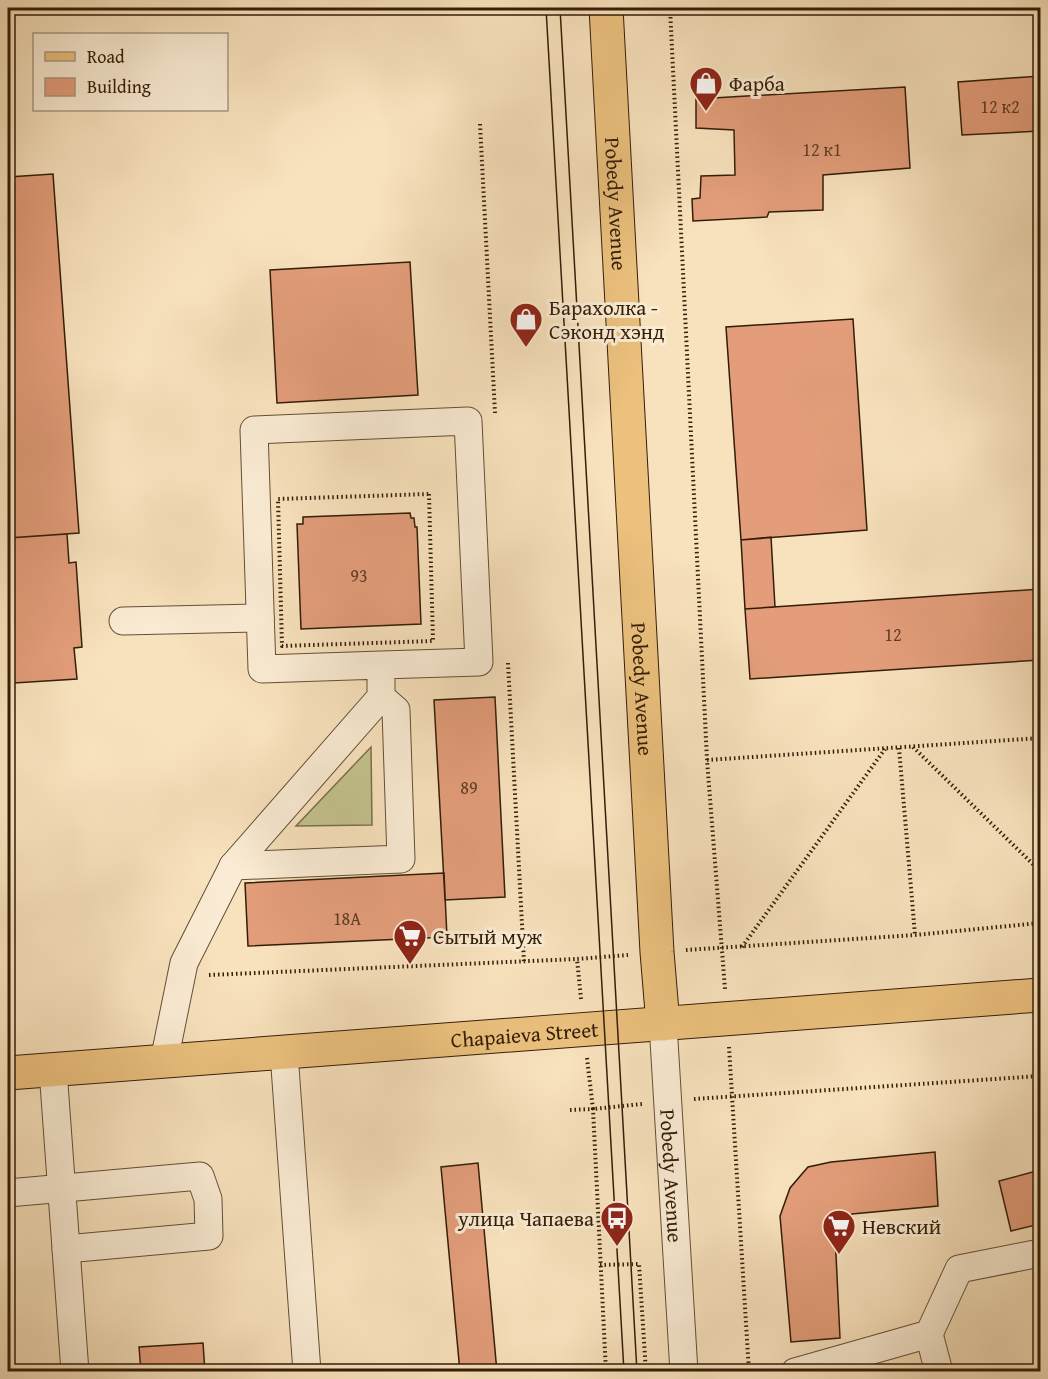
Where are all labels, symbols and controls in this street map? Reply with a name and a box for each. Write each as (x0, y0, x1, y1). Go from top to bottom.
legend (33, 33, 228, 111)
text: Road (87, 43, 125, 70)
shop icon: Фарба (688, 65, 724, 112)
place label: Фарба (729, 68, 785, 99)
text: Building (87, 73, 151, 100)
house number: 12 к2 (980, 93, 1020, 120)
street label: Pobedy Avenue (597, 136, 636, 271)
house number: 12 к1 (802, 136, 842, 163)
place label: Барахолка - Сэконд хэнд (549, 292, 665, 347)
shop icon: Барахолка - Сэконд хэнд (508, 301, 544, 348)
house number: 93 (350, 562, 368, 589)
street label: Pobedy Avenue (624, 621, 662, 757)
house number: 12 (884, 621, 902, 648)
house number: 89 (460, 774, 478, 801)
house number: 18А (333, 905, 361, 932)
supermarket icon: Сытый муж (392, 918, 428, 965)
place label: Сытый муж (433, 921, 543, 952)
street label: Chapaieva Street (450, 1013, 600, 1055)
street label: Pobedy Avenue (653, 1108, 692, 1243)
bus stop icon: улица Чапаева (599, 1200, 635, 1247)
place label: улица Чапаева (457, 1203, 594, 1234)
supermarket icon: Невский (821, 1208, 857, 1255)
place label: Невский (862, 1211, 941, 1242)

